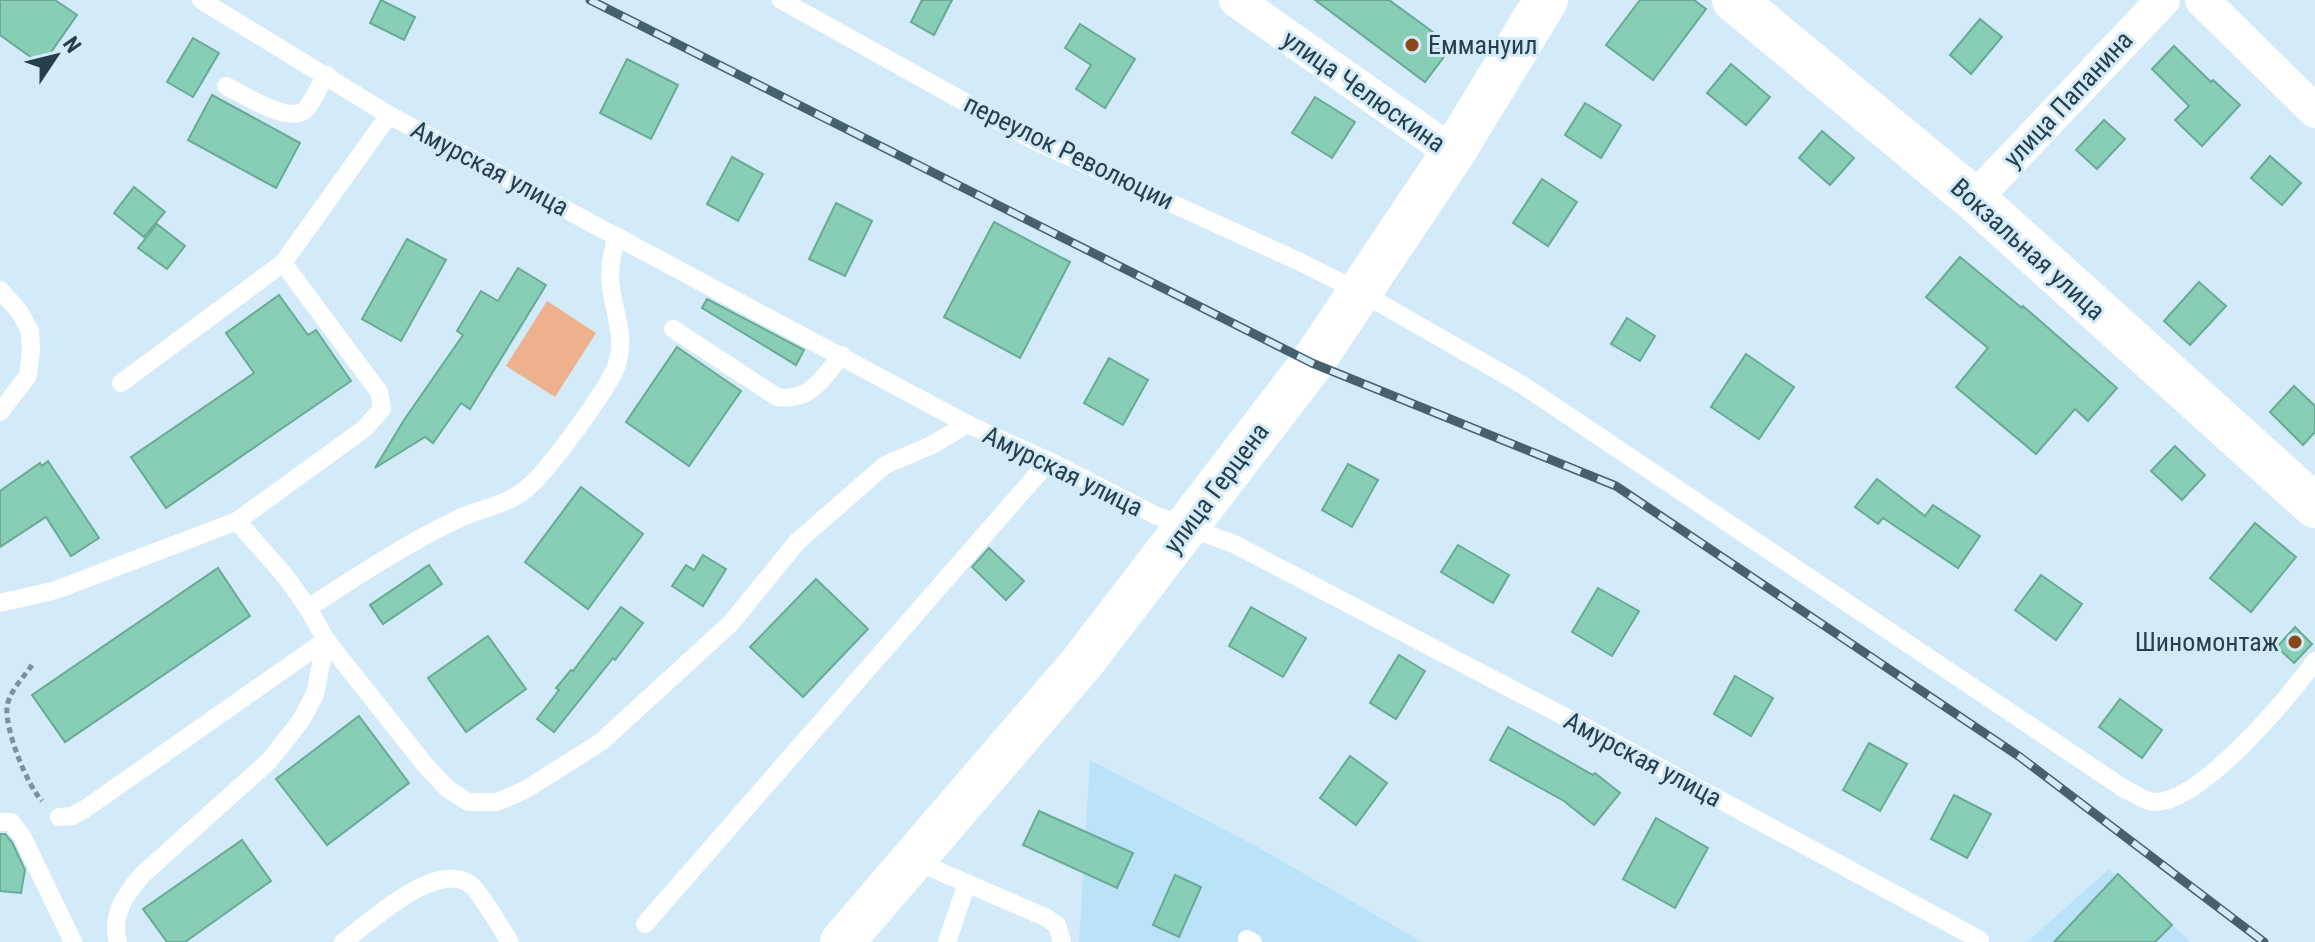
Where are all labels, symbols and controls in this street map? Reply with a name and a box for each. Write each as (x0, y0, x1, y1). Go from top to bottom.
north arrow (16, 16, 96, 96)
street label: улица Челюскина (1277, 24, 1451, 158)
street label: улица Папанина (1997, 25, 2139, 173)
place label: Еммануил (1428, 30, 1538, 60)
text: N (58, 32, 86, 58)
marker: Еммануил (1403, 36, 1421, 54)
street label: переулок Революции (959, 88, 1179, 216)
street label: Амурская улица (406, 114, 574, 222)
street label: Вокзальная улица (1945, 172, 2111, 326)
street label: улица Герцена (1157, 417, 1275, 559)
street label: Амурская улица (978, 419, 1148, 523)
place label: Шиномонтаж (2135, 627, 2279, 657)
marker: Шиномонтаж (2286, 633, 2304, 651)
street label: Амурская улица (1559, 705, 1727, 813)

